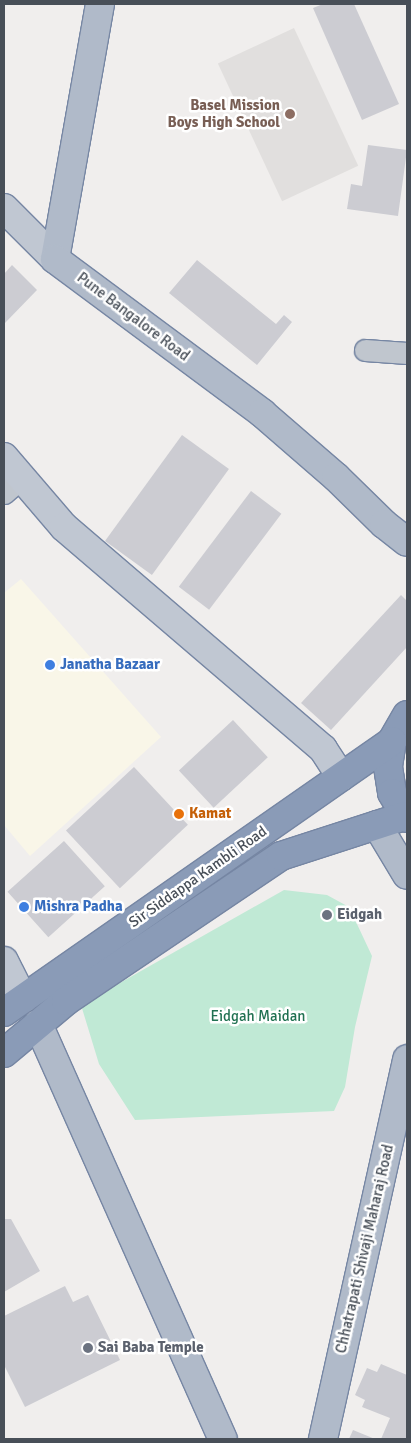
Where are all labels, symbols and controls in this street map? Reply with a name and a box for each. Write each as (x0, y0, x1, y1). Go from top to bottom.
place label: Basel Mission Boys High School (167, 96, 280, 131)
marker: Basel Mission Boys High School (284, 108, 296, 120)
street label: Pune Bangalore Road (73, 269, 193, 365)
place label: Janatha Bazaar (60, 656, 160, 674)
marker: Janatha Bazaar (44, 659, 56, 671)
place label: Kamat (189, 805, 231, 823)
marker: Kamat (173, 808, 185, 820)
street label: Sir Siddappa Kambli Road (126, 823, 270, 931)
place label: Mishra Padha (34, 898, 123, 916)
marker: Mishra Padha (18, 901, 30, 913)
place label: Eidgah (337, 906, 382, 924)
marker: Eidgah (321, 909, 333, 921)
park label: Eidgah Maidan (210, 1008, 306, 1026)
street label: Chhatrapati Shivaji Maharaj Road (332, 1143, 398, 1355)
place label: Sai Baba Temple (98, 1339, 204, 1357)
marker: Sai Baba Temple (82, 1342, 94, 1354)

